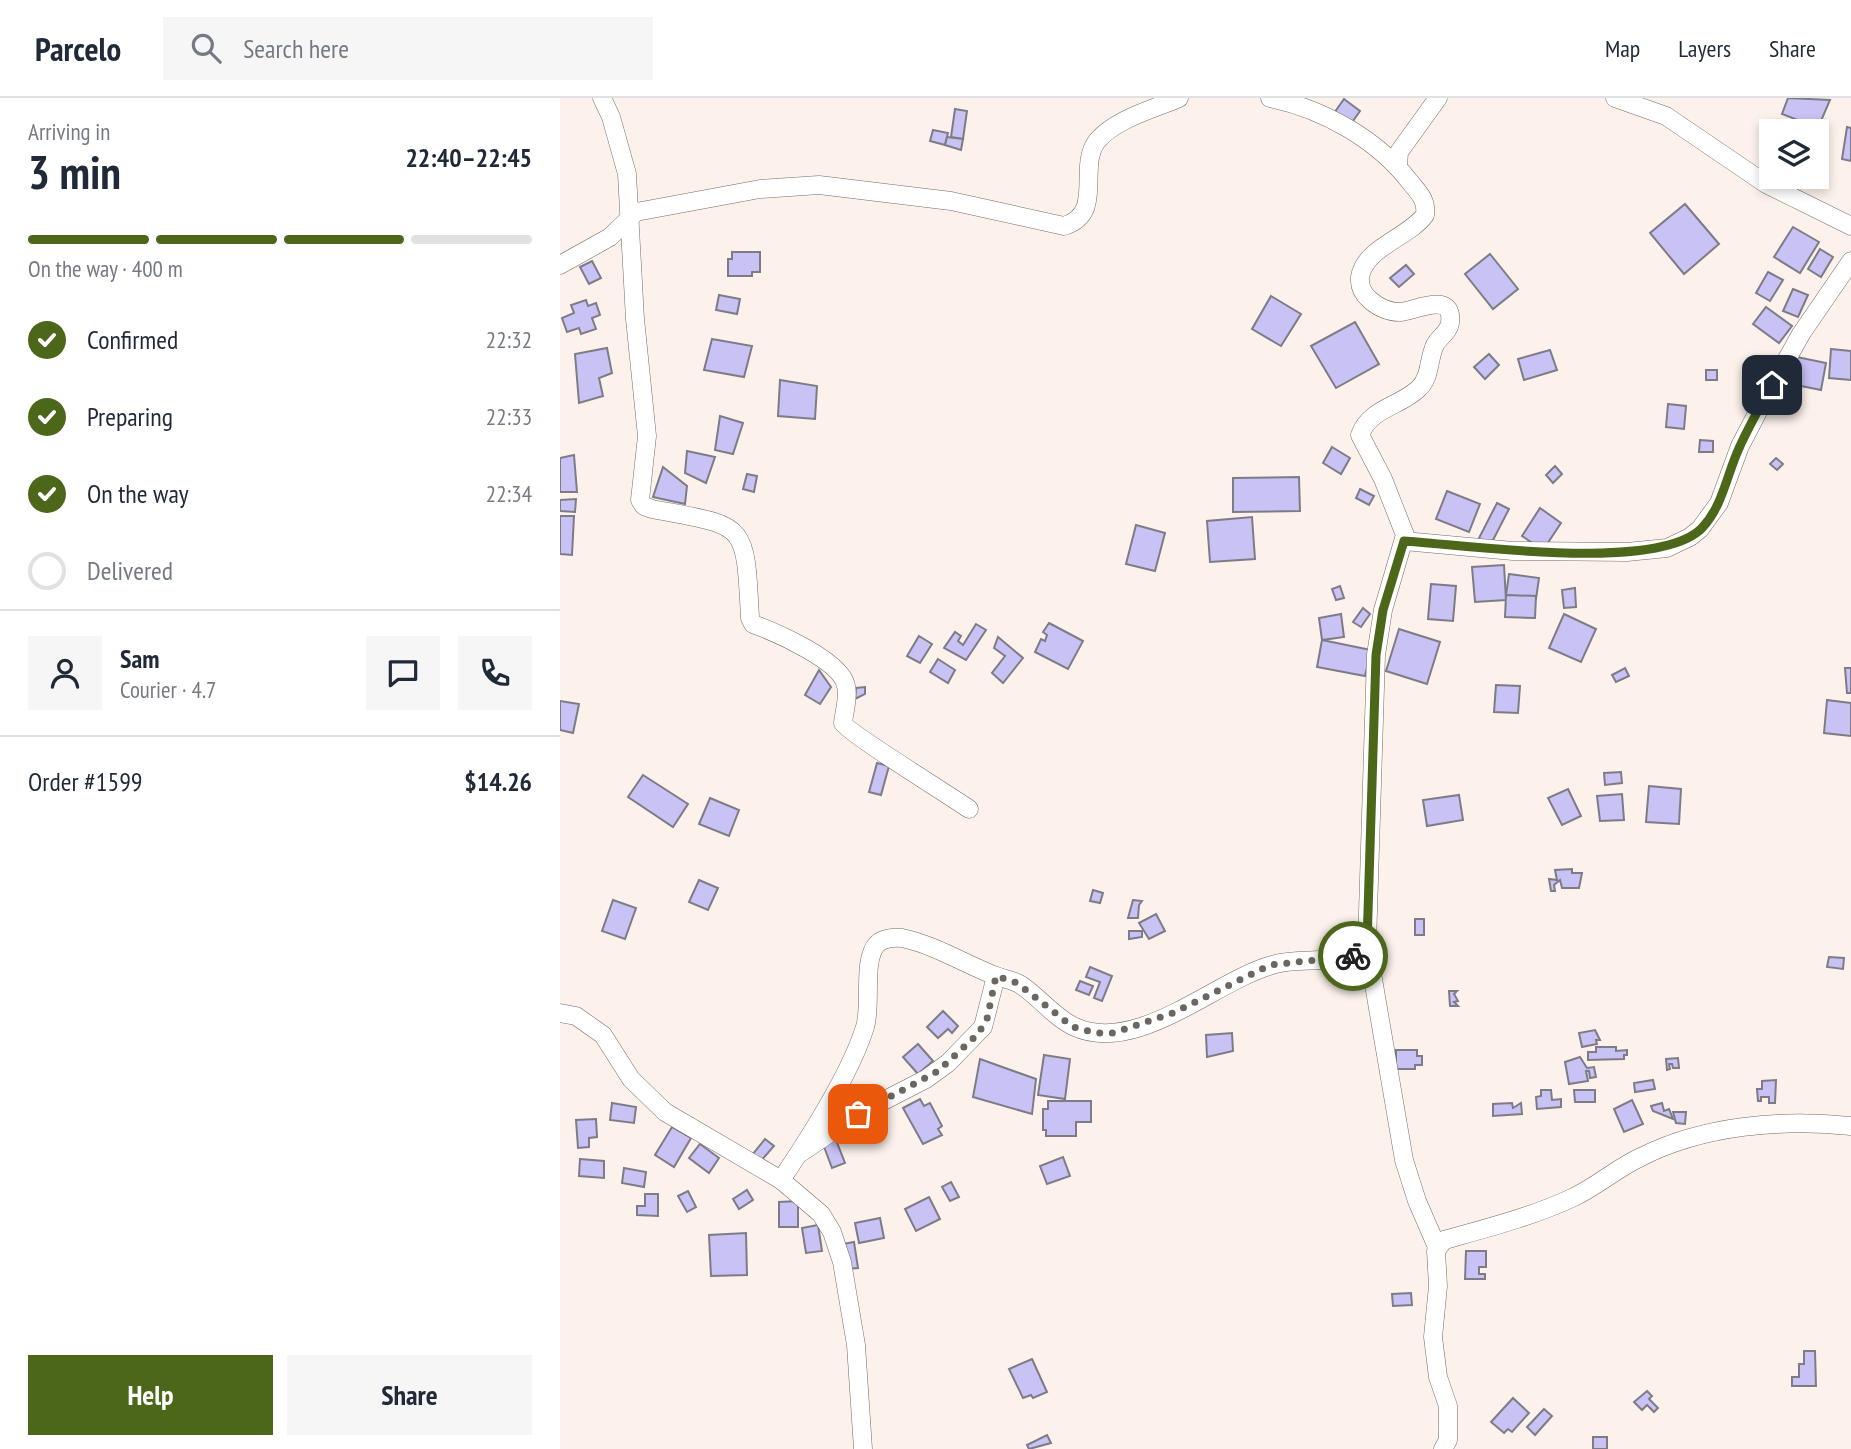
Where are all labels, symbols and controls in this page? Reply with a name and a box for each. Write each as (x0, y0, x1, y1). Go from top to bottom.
search box (163, 17, 653, 80)
text: Parcelo (35, 27, 121, 70)
icon: search (187, 29, 225, 67)
text: Search here (243, 32, 349, 65)
text: Map (1605, 33, 1640, 64)
text: Layers (1678, 33, 1731, 64)
text: Share (1769, 33, 1816, 64)
text: Arriving in (28, 117, 110, 146)
map controls (1759, 119, 1829, 189)
button: layers (1759, 119, 1829, 189)
text: 22:40–22:45 (405, 141, 532, 174)
text: 3 min (28, 142, 121, 202)
text: On the way · 400 m (28, 254, 183, 283)
icon: check (28, 321, 66, 359)
text: Confirmed (87, 323, 178, 356)
text: 22:32 (486, 325, 532, 354)
pin (1742, 355, 1802, 415)
icon: home (1753, 366, 1791, 404)
icon: check (28, 398, 66, 436)
text: Preparing (87, 400, 173, 433)
text: 22:33 (486, 402, 532, 431)
icon: check (28, 475, 66, 513)
text: On the way (87, 477, 189, 510)
text: 22:34 (486, 479, 532, 508)
text: Delivered (87, 554, 173, 587)
button: person (28, 636, 102, 710)
button: chat (366, 636, 440, 710)
button: phone (458, 636, 532, 710)
text: Sam (120, 642, 159, 675)
text: Courier · 4.7 (120, 675, 216, 704)
text: Order #1599 (28, 765, 143, 798)
text: $14.26 (464, 765, 532, 798)
courier (1318, 921, 1388, 991)
icon: bike (1334, 937, 1372, 975)
pin (828, 1084, 888, 1144)
icon: bag (839, 1095, 877, 1133)
button: Help (28, 1355, 273, 1435)
button: Share (287, 1355, 532, 1435)

